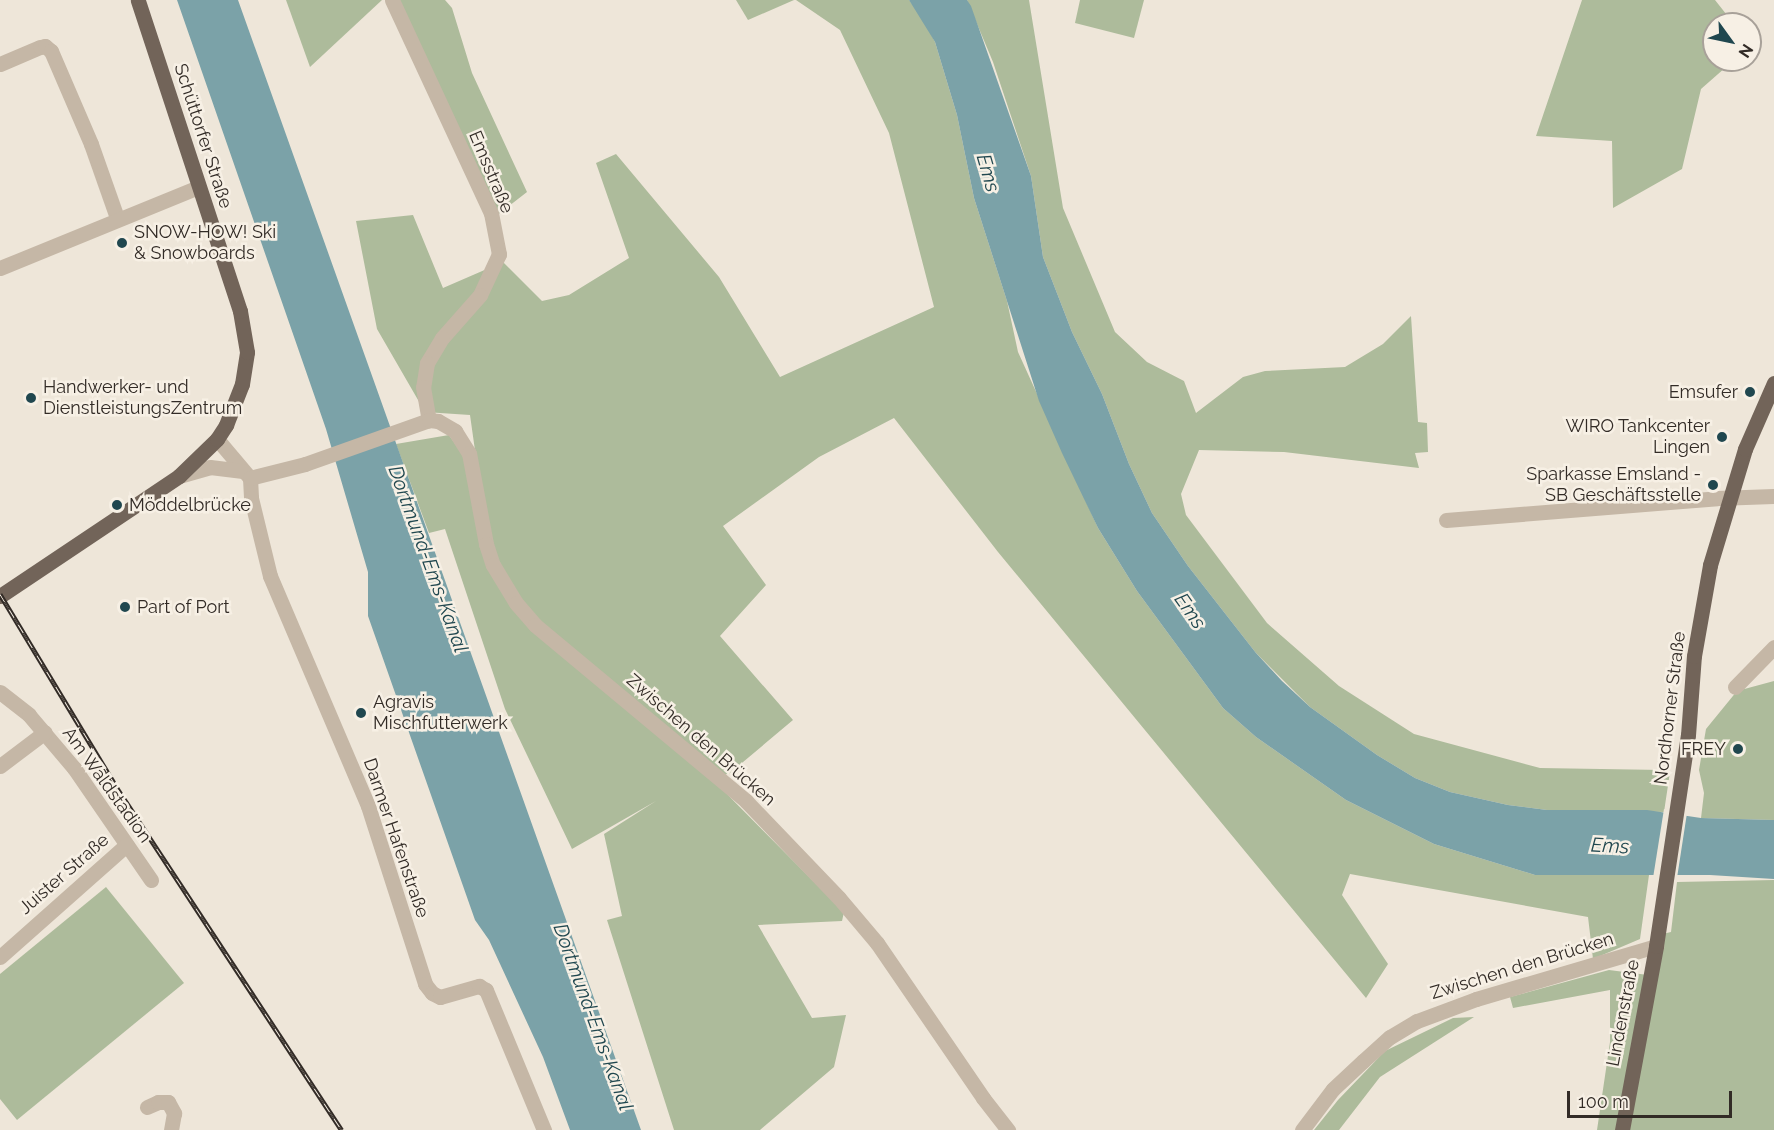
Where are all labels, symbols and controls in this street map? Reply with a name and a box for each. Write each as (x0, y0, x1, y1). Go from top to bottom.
north arrow (1702, 12, 1762, 72)
text: N (1735, 41, 1757, 61)
street label: Schüttorfer Straße (169, 61, 237, 211)
street label: Emsstraße (464, 128, 518, 216)
water label: Ems (971, 151, 1005, 195)
place label: SNOW-HOW! Ski & Snowboards (134, 222, 276, 264)
marker: SNOW-HOW! Ski & Snowboards (115, 236, 129, 250)
place label: Handwerker- und DienstleistungsZentrum (43, 377, 242, 420)
place label: Emsufer (1669, 381, 1738, 403)
marker: Emsufer (1743, 385, 1757, 399)
marker: Handwerker- und DienstleistungsZentrum (24, 391, 38, 405)
place label: WIRO Tankcenter Lingen (1565, 416, 1710, 458)
marker: WIRO Tankcenter Lingen (1715, 430, 1729, 444)
water label: Dortmund-Ems-Kanal (383, 462, 473, 656)
place label: Sparkasse Emsland - SB Geschäftsstelle (1526, 464, 1701, 506)
marker: Sparkasse Emsland - SB Geschäftsstelle (1706, 478, 1720, 492)
place label: Möddelbrücke (129, 494, 251, 516)
marker: Möddelbrücke (110, 498, 124, 512)
water label: Ems (1169, 588, 1211, 634)
place label: Part of Port (137, 596, 230, 618)
marker: Part of Port (118, 600, 132, 614)
street label: Nordhorner Straße (1650, 630, 1690, 786)
street label: Zwischen den Brücken (622, 669, 780, 811)
place label: Agravis Mischfutterwerk (373, 692, 508, 734)
marker: Agravis Mischfutterwerk (354, 706, 368, 720)
street label: Am Waldstadion (58, 723, 156, 847)
place label: FREY (1681, 738, 1726, 760)
marker: FREY (1731, 742, 1745, 756)
street label: Darmer Hafenstraße (358, 755, 434, 921)
street label: Juister Straße (14, 829, 114, 919)
water label: Ems (1590, 833, 1630, 859)
water label: Dortmund-Ems-Kanal (548, 920, 638, 1114)
street label: Zwischen den Brücken (1428, 928, 1616, 1004)
street label: Lindenstraße (1602, 958, 1644, 1068)
scale bar (1570, 1079, 1735, 1117)
text: 100 m (1578, 1091, 1629, 1112)

